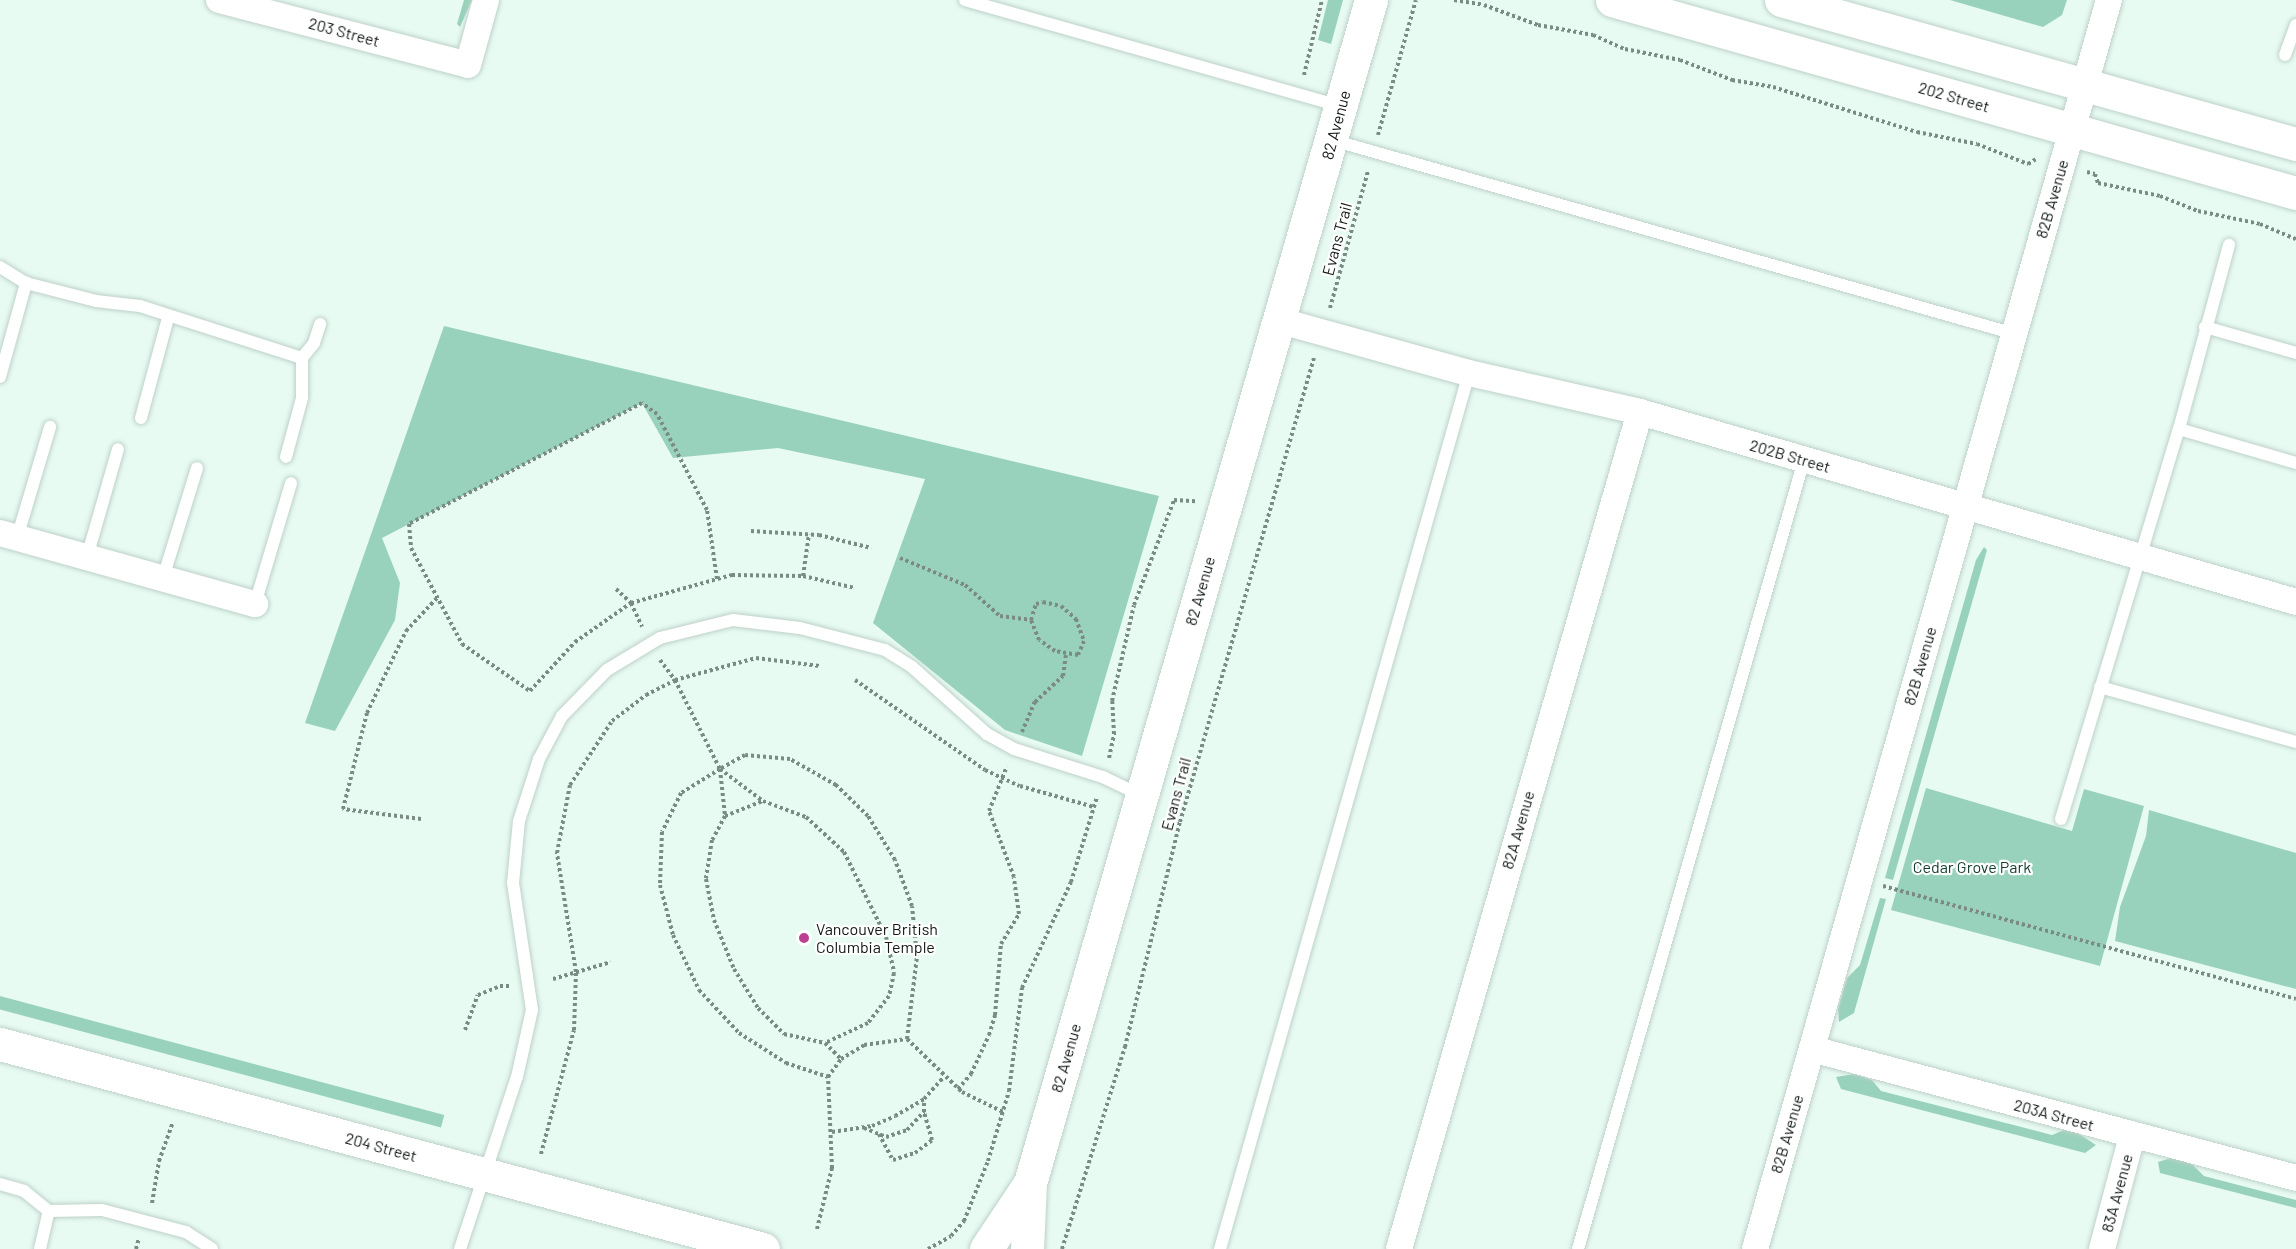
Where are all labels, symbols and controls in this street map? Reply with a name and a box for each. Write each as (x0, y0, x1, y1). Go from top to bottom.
street label: 203 Street (306, 13, 382, 51)
street label: 202 Street (1916, 78, 1992, 116)
street label: 82 Avenue (1318, 88, 1354, 162)
street label: 82B Avenue (2032, 157, 2072, 241)
street label: Evans Trail (1318, 200, 1356, 278)
street label: 202B Street (1747, 435, 1833, 477)
street label: 82 Avenue (1181, 554, 1219, 628)
street label: 82B Avenue (1900, 624, 1940, 708)
street label: Evans Trail (1157, 755, 1195, 833)
street label: 82A Avenue (1498, 789, 1538, 871)
park label: Cedar Grove Park (1913, 857, 2031, 877)
place label: Vancouver British Columbia Temple (816, 919, 938, 957)
marker: Vancouver British Columbia Temple (797, 931, 811, 945)
street label: 82 Avenue (1047, 1021, 1085, 1095)
street label: 82B Avenue (1767, 1092, 1807, 1176)
street label: 203A Street (2012, 1095, 2096, 1135)
street label: 204 Street (343, 1128, 419, 1166)
street label: 83A Avenue (2097, 1152, 2137, 1234)

